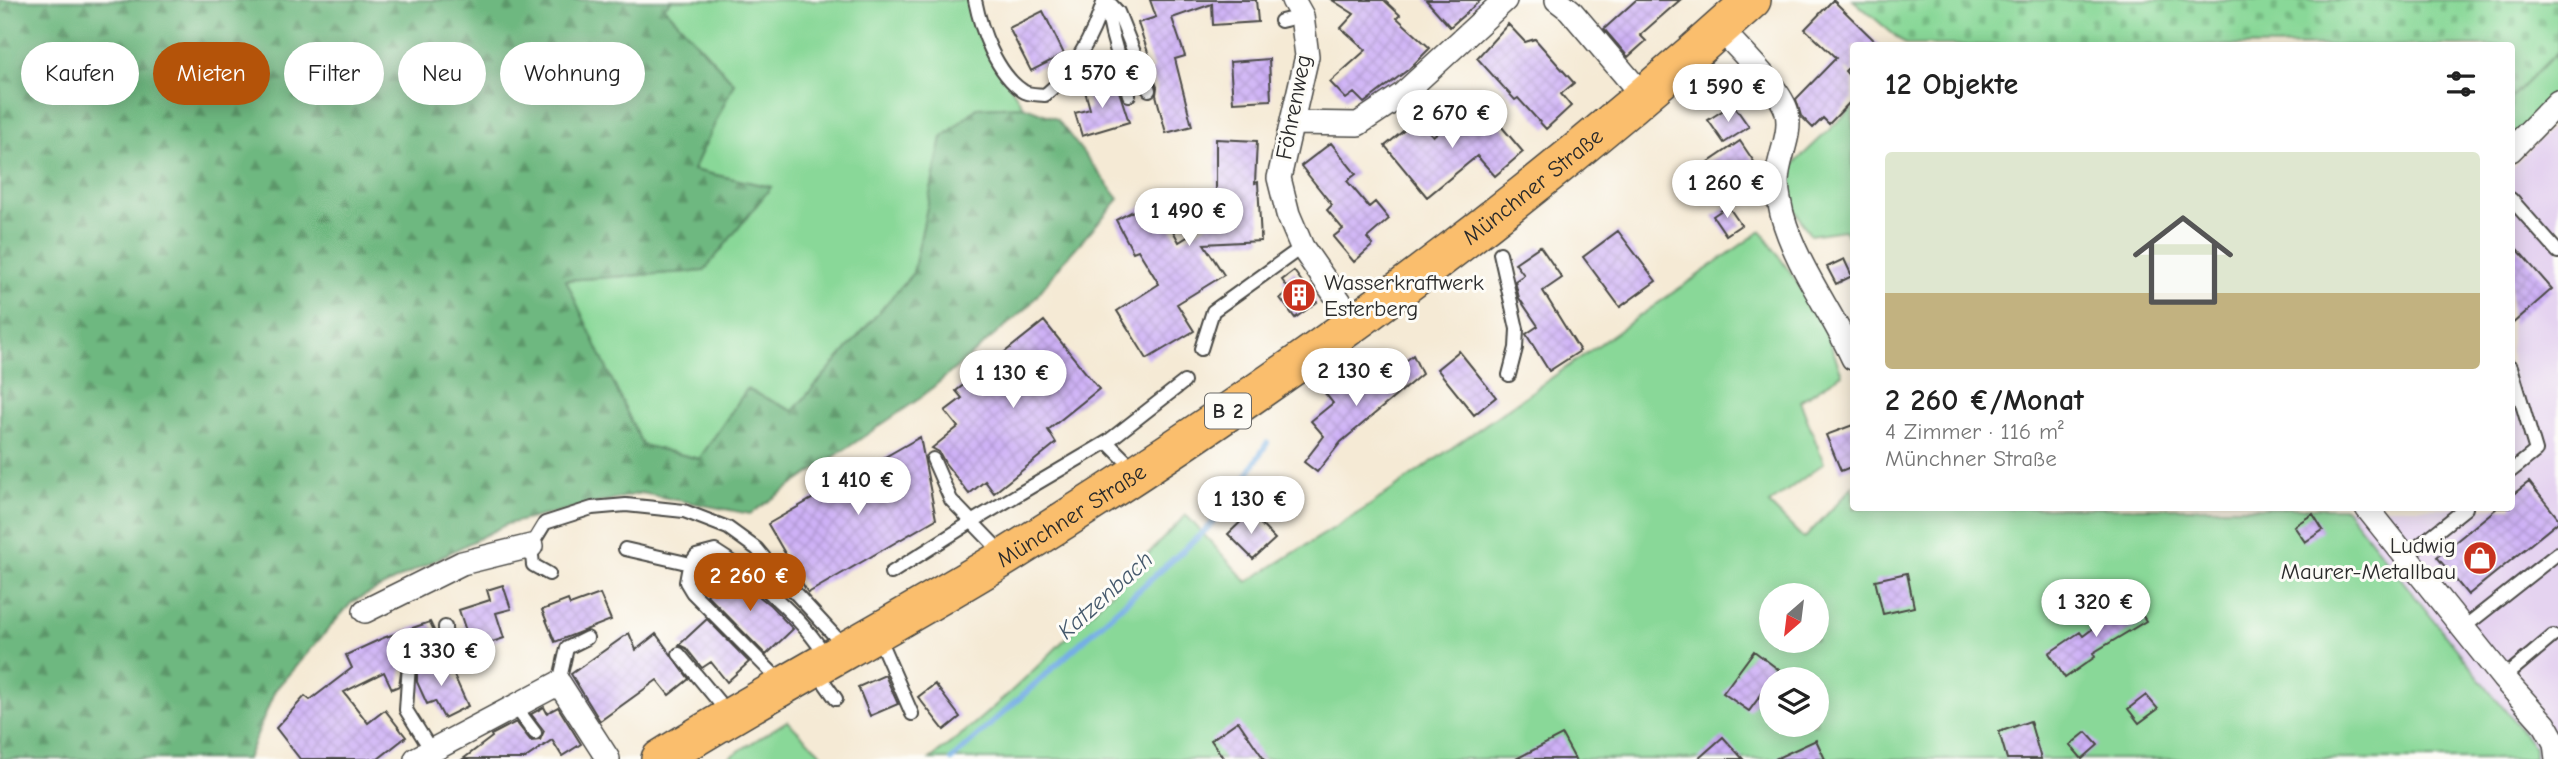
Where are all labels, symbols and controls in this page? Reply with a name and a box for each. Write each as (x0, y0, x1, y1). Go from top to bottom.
chip: Kaufen (21, 42, 139, 105)
chip: Mieten (153, 42, 270, 105)
chip: Filter (284, 42, 384, 105)
chip: Neu (398, 42, 486, 105)
chip: Wohnung (500, 42, 645, 105)
pin: 1 570 € (1037, 50, 1167, 110)
street label: Föhrenweg (1270, 52, 1317, 162)
text: 1 570 € (1064, 59, 1140, 86)
pin: 1 590 € (1663, 64, 1793, 124)
icon: filters (2442, 65, 2480, 103)
text: 12 Objekte (1885, 67, 2018, 102)
text: 1 590 € (1689, 73, 1767, 100)
pin: 2 670 € (1387, 90, 1517, 150)
text: 2 670 € (1412, 99, 1492, 126)
street label: Münchner Straße (1457, 122, 1608, 251)
pin: 1 260 € (1662, 160, 1792, 220)
text: 1 260 € (1688, 169, 1766, 196)
pin: 1 490 € (1124, 188, 1254, 248)
text: 1 490 € (1150, 197, 1228, 224)
icon: home (2120, 197, 2246, 323)
place label: Wasserkraftwerk Esterberg (1324, 269, 1484, 322)
building icon: Wasserkraftwerk Esterberg (1280, 276, 1318, 314)
pin: 2 130 € (1291, 348, 1421, 408)
pin: 1 130 € (948, 350, 1078, 410)
text: 2 130 € (1317, 357, 1395, 384)
text: 1 130 € (976, 359, 1050, 386)
text: 2 260 €/Monat (1885, 383, 2084, 418)
road number: B 2 (1205, 394, 1251, 428)
text: 4 Zimmer · 116 m² (1885, 418, 2064, 445)
text: Münchner Straße (1885, 445, 2057, 472)
pin: 1 410 € (793, 458, 923, 517)
street label: Münchner Straße (992, 458, 1151, 573)
text: 1 410 € (821, 466, 895, 493)
pin: 1 130 € (1186, 476, 1316, 536)
text: 1 130 € (1214, 485, 1288, 512)
place label: Ludwig Maurer-Metallbau (2281, 532, 2456, 585)
shop icon: Ludwig Maurer-Metallbau (2461, 539, 2499, 577)
water label: Katzenbach (1052, 545, 1158, 645)
pin: 2 260 € (685, 554, 815, 613)
text: 2 260 € (710, 562, 790, 589)
pin: 1 320 € (2031, 580, 2161, 639)
north arrow (1759, 583, 1829, 653)
map controls (1759, 583, 1829, 737)
text: 1 320 € (2057, 588, 2135, 615)
pin: 1 330 € (376, 628, 506, 688)
text: 1 330 € (402, 637, 480, 664)
button: layers (1759, 667, 1829, 737)

